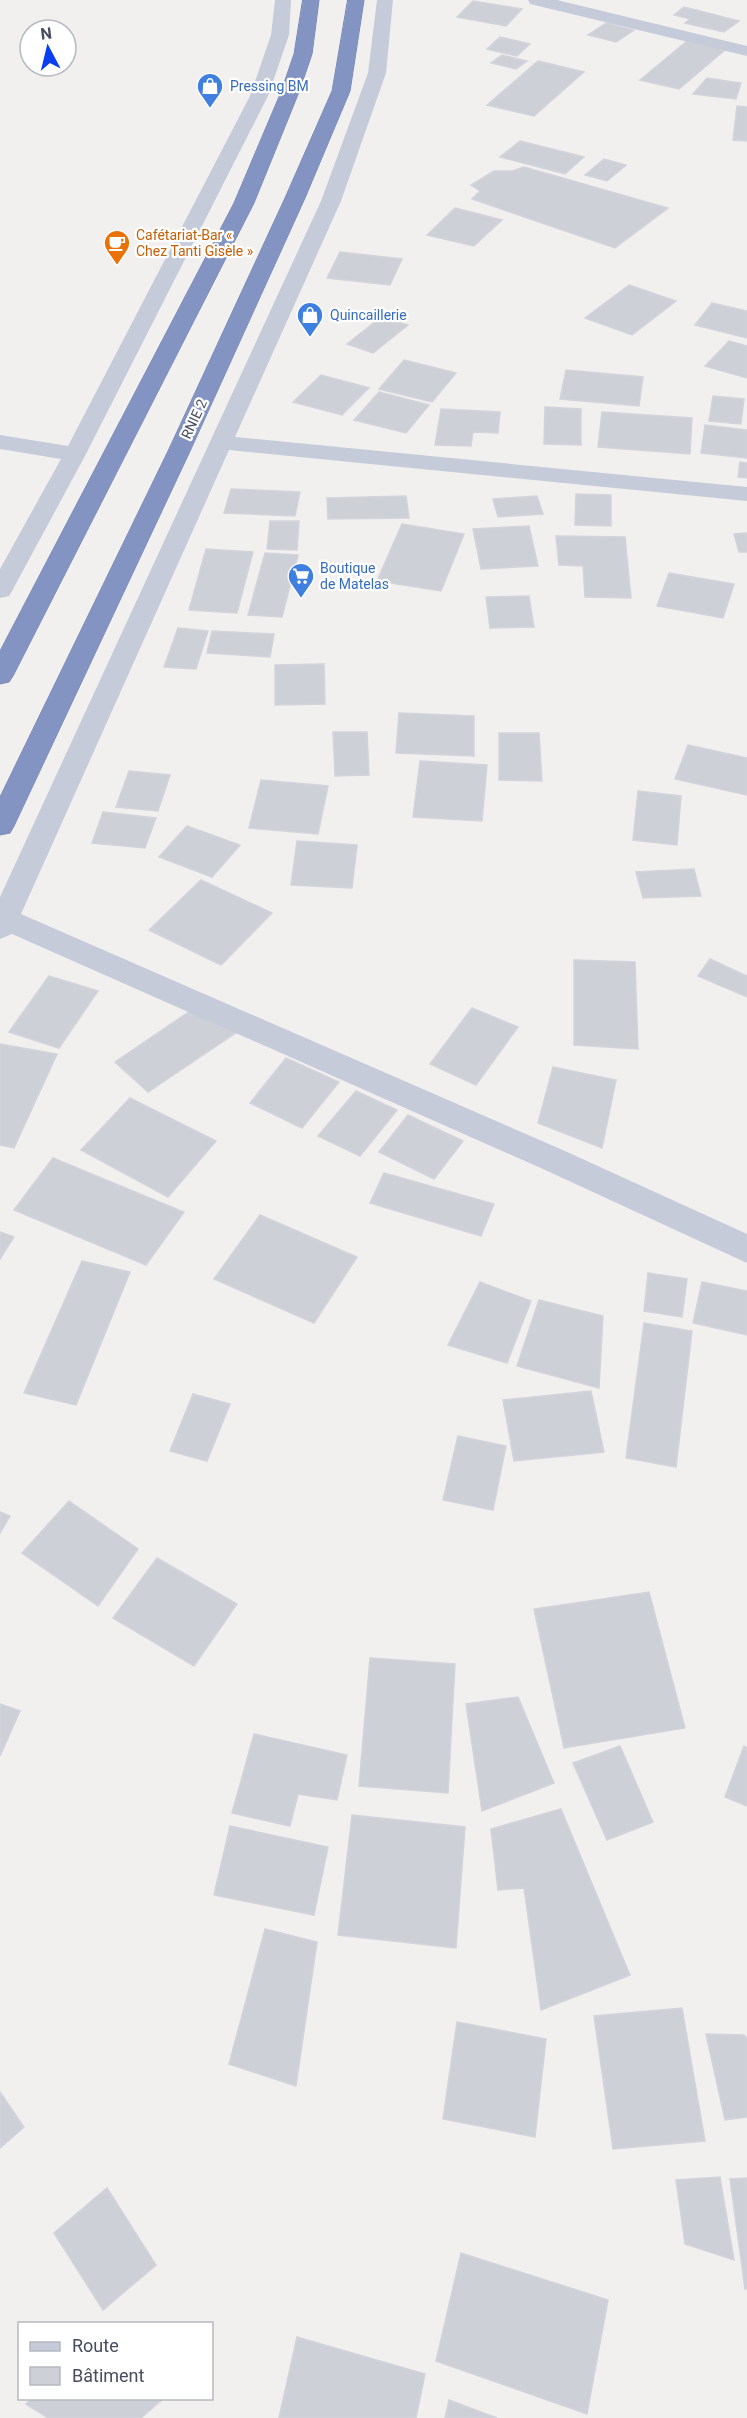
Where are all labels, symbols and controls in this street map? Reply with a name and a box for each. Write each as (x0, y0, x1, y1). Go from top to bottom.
north arrow (18, 18, 78, 78)
text: N (39, 23, 53, 44)
shop icon: Pressing BM (195, 71, 225, 109)
place label: Pressing BM (230, 78, 309, 94)
place label: Cafétariat-Bar « Chez Tanti Gisèle » (136, 227, 254, 259)
cafe icon: Cafétariat-Bar « Chez Tanti Gisèle » (102, 228, 132, 266)
shop icon: Quincaillerie (295, 300, 325, 338)
place label: Quincaillerie (330, 307, 407, 323)
street label: RNIE 2 (178, 397, 210, 441)
place label: Boutique de Matelas (320, 560, 389, 592)
supermarket icon: Boutique de Matelas (286, 561, 316, 599)
legend (18, 2322, 213, 2400)
text: Route (72, 2335, 119, 2356)
text: Bâtiment (72, 2365, 145, 2386)

